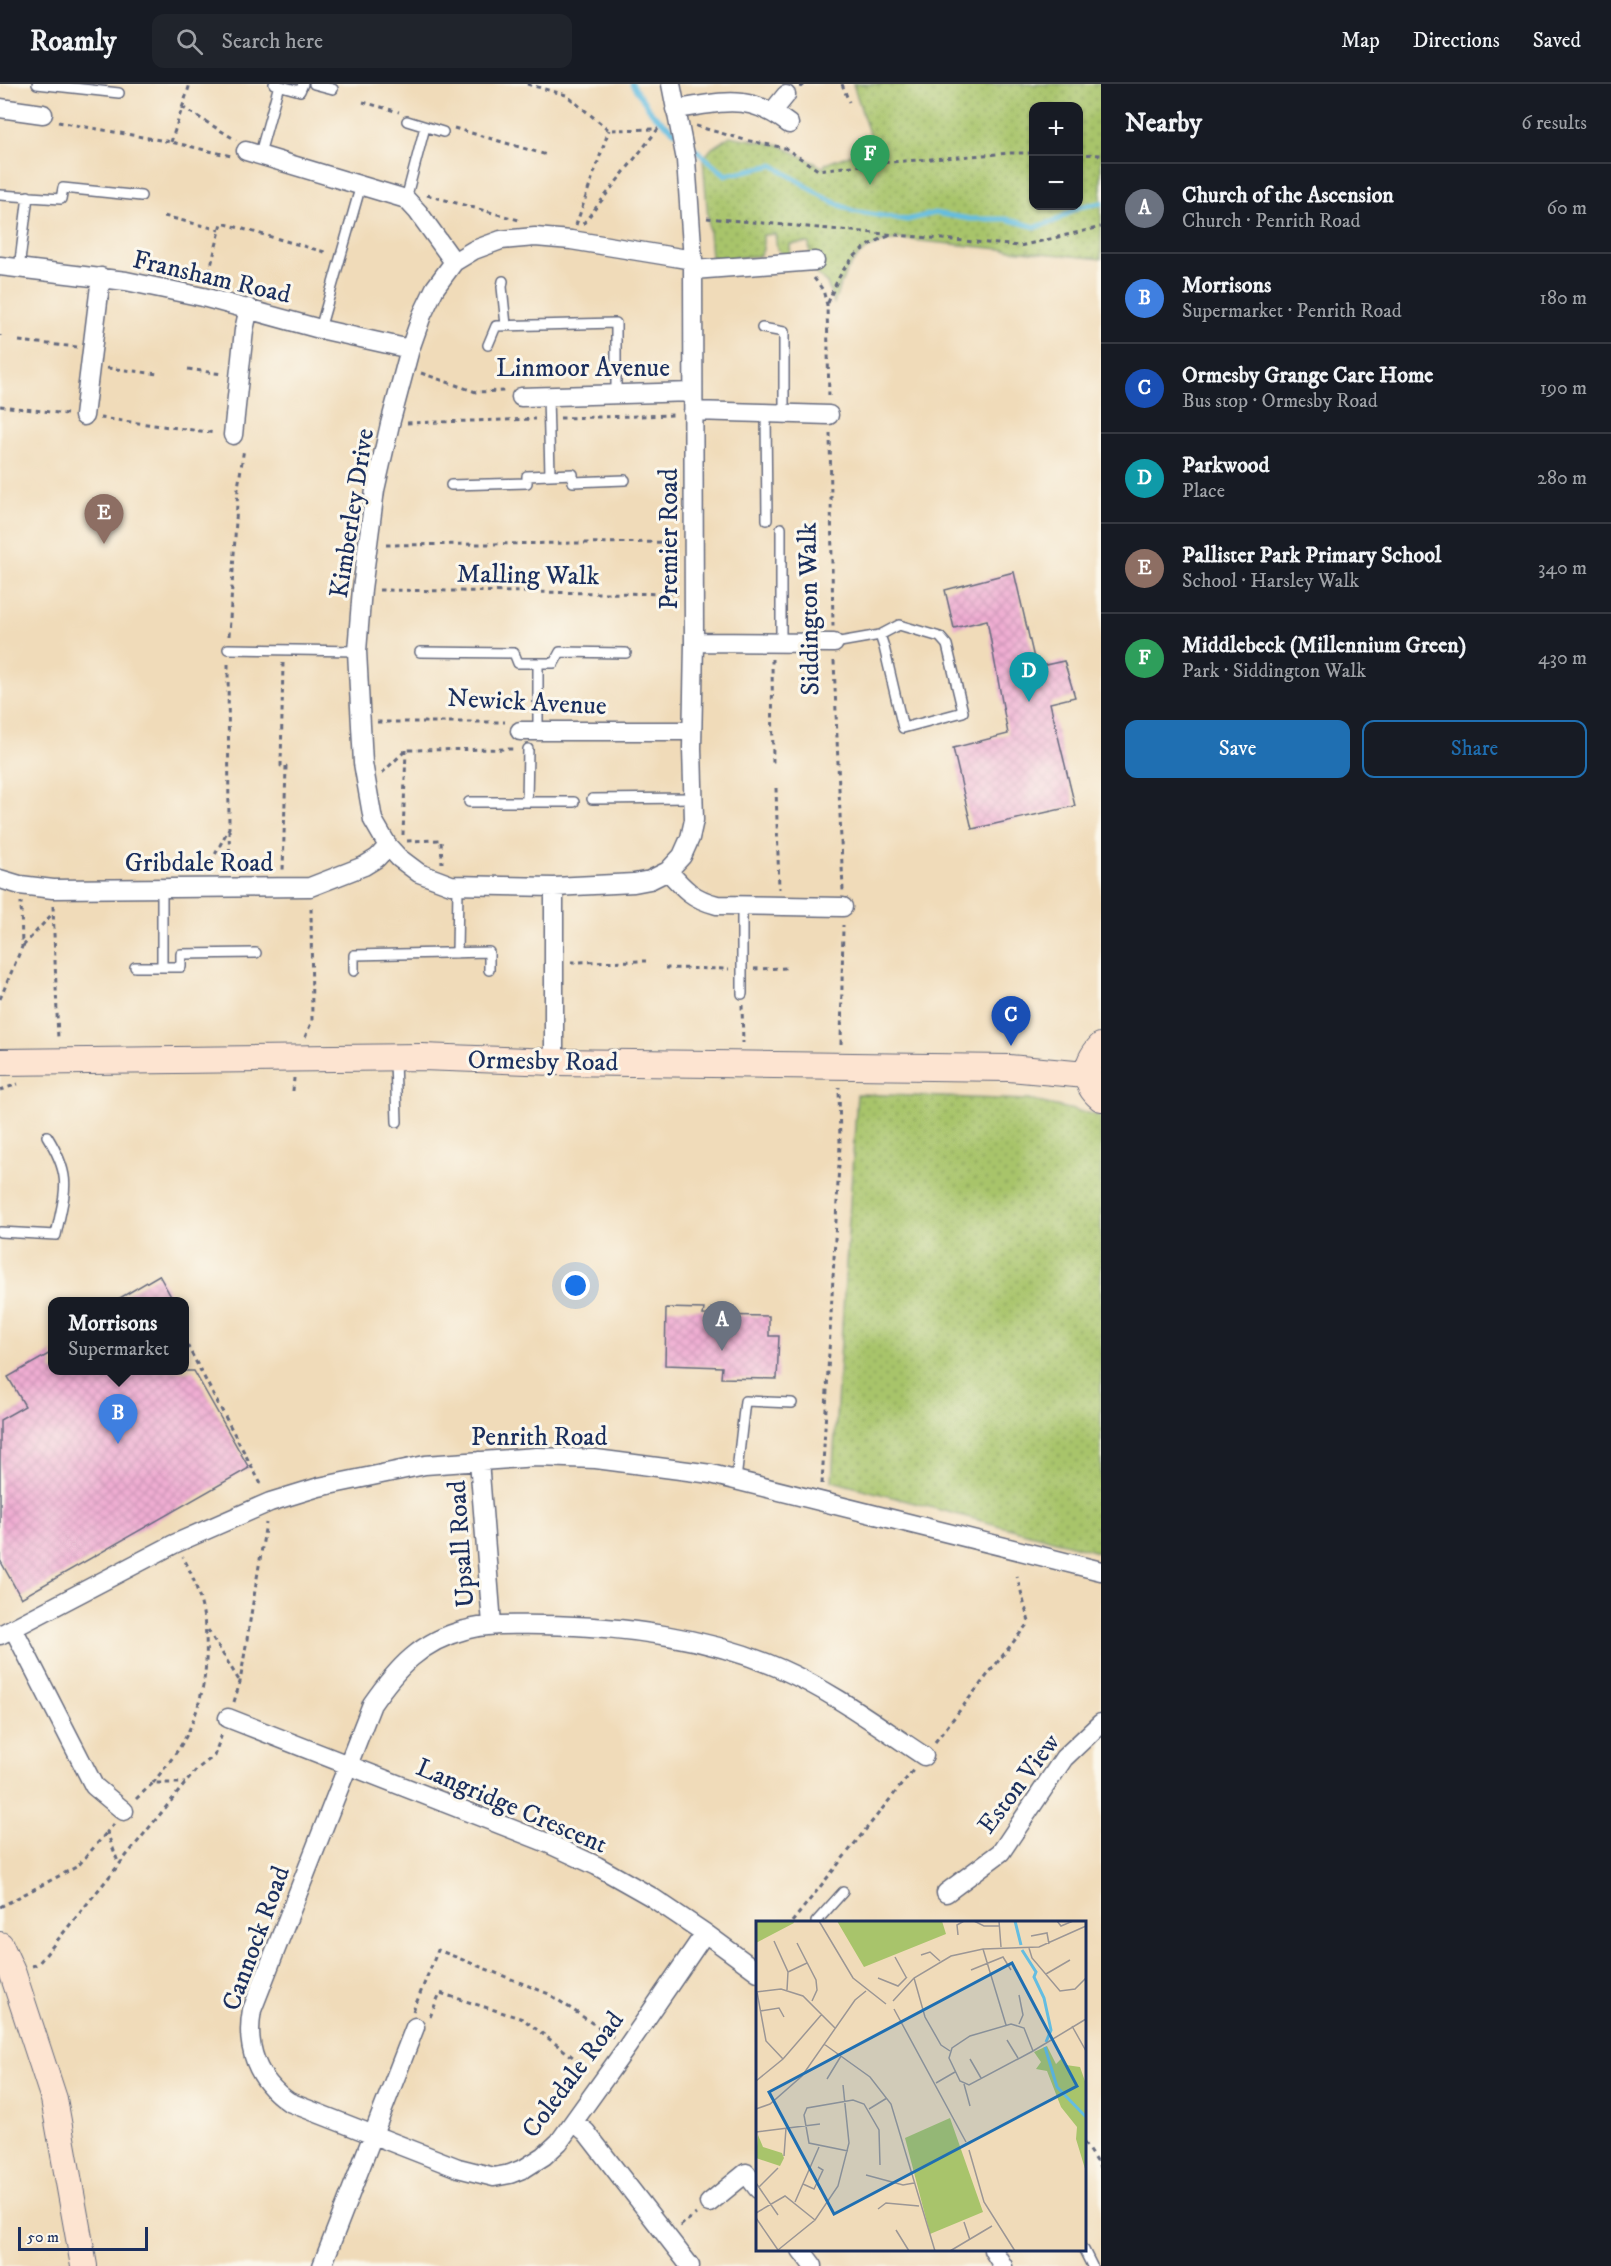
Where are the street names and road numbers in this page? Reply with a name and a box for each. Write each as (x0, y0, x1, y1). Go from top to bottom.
street label: Fransham Road (129, 243, 294, 312)
street label: Linmoor Avenue (496, 352, 670, 385)
street label: Kimberley Drive (323, 426, 382, 600)
street label: Premier Road (653, 468, 686, 610)
street label: Siddington Walk (791, 522, 828, 696)
street label: Malling Walk (456, 558, 600, 593)
street label: Newick Avenue (446, 682, 607, 723)
street label: Gribdale Road (125, 847, 273, 880)
street label: Ormesby Road (467, 1044, 619, 1079)
street label: Penrith Road (471, 1421, 607, 1454)
street label: Upsall Road (441, 1479, 482, 1609)
street label: Eston View (971, 1727, 1068, 1841)
street label: Langridge Crescent (411, 1751, 612, 1861)
street label: Cannock Road (215, 1862, 298, 2015)
street label: Coledale Road (515, 2005, 632, 2145)

